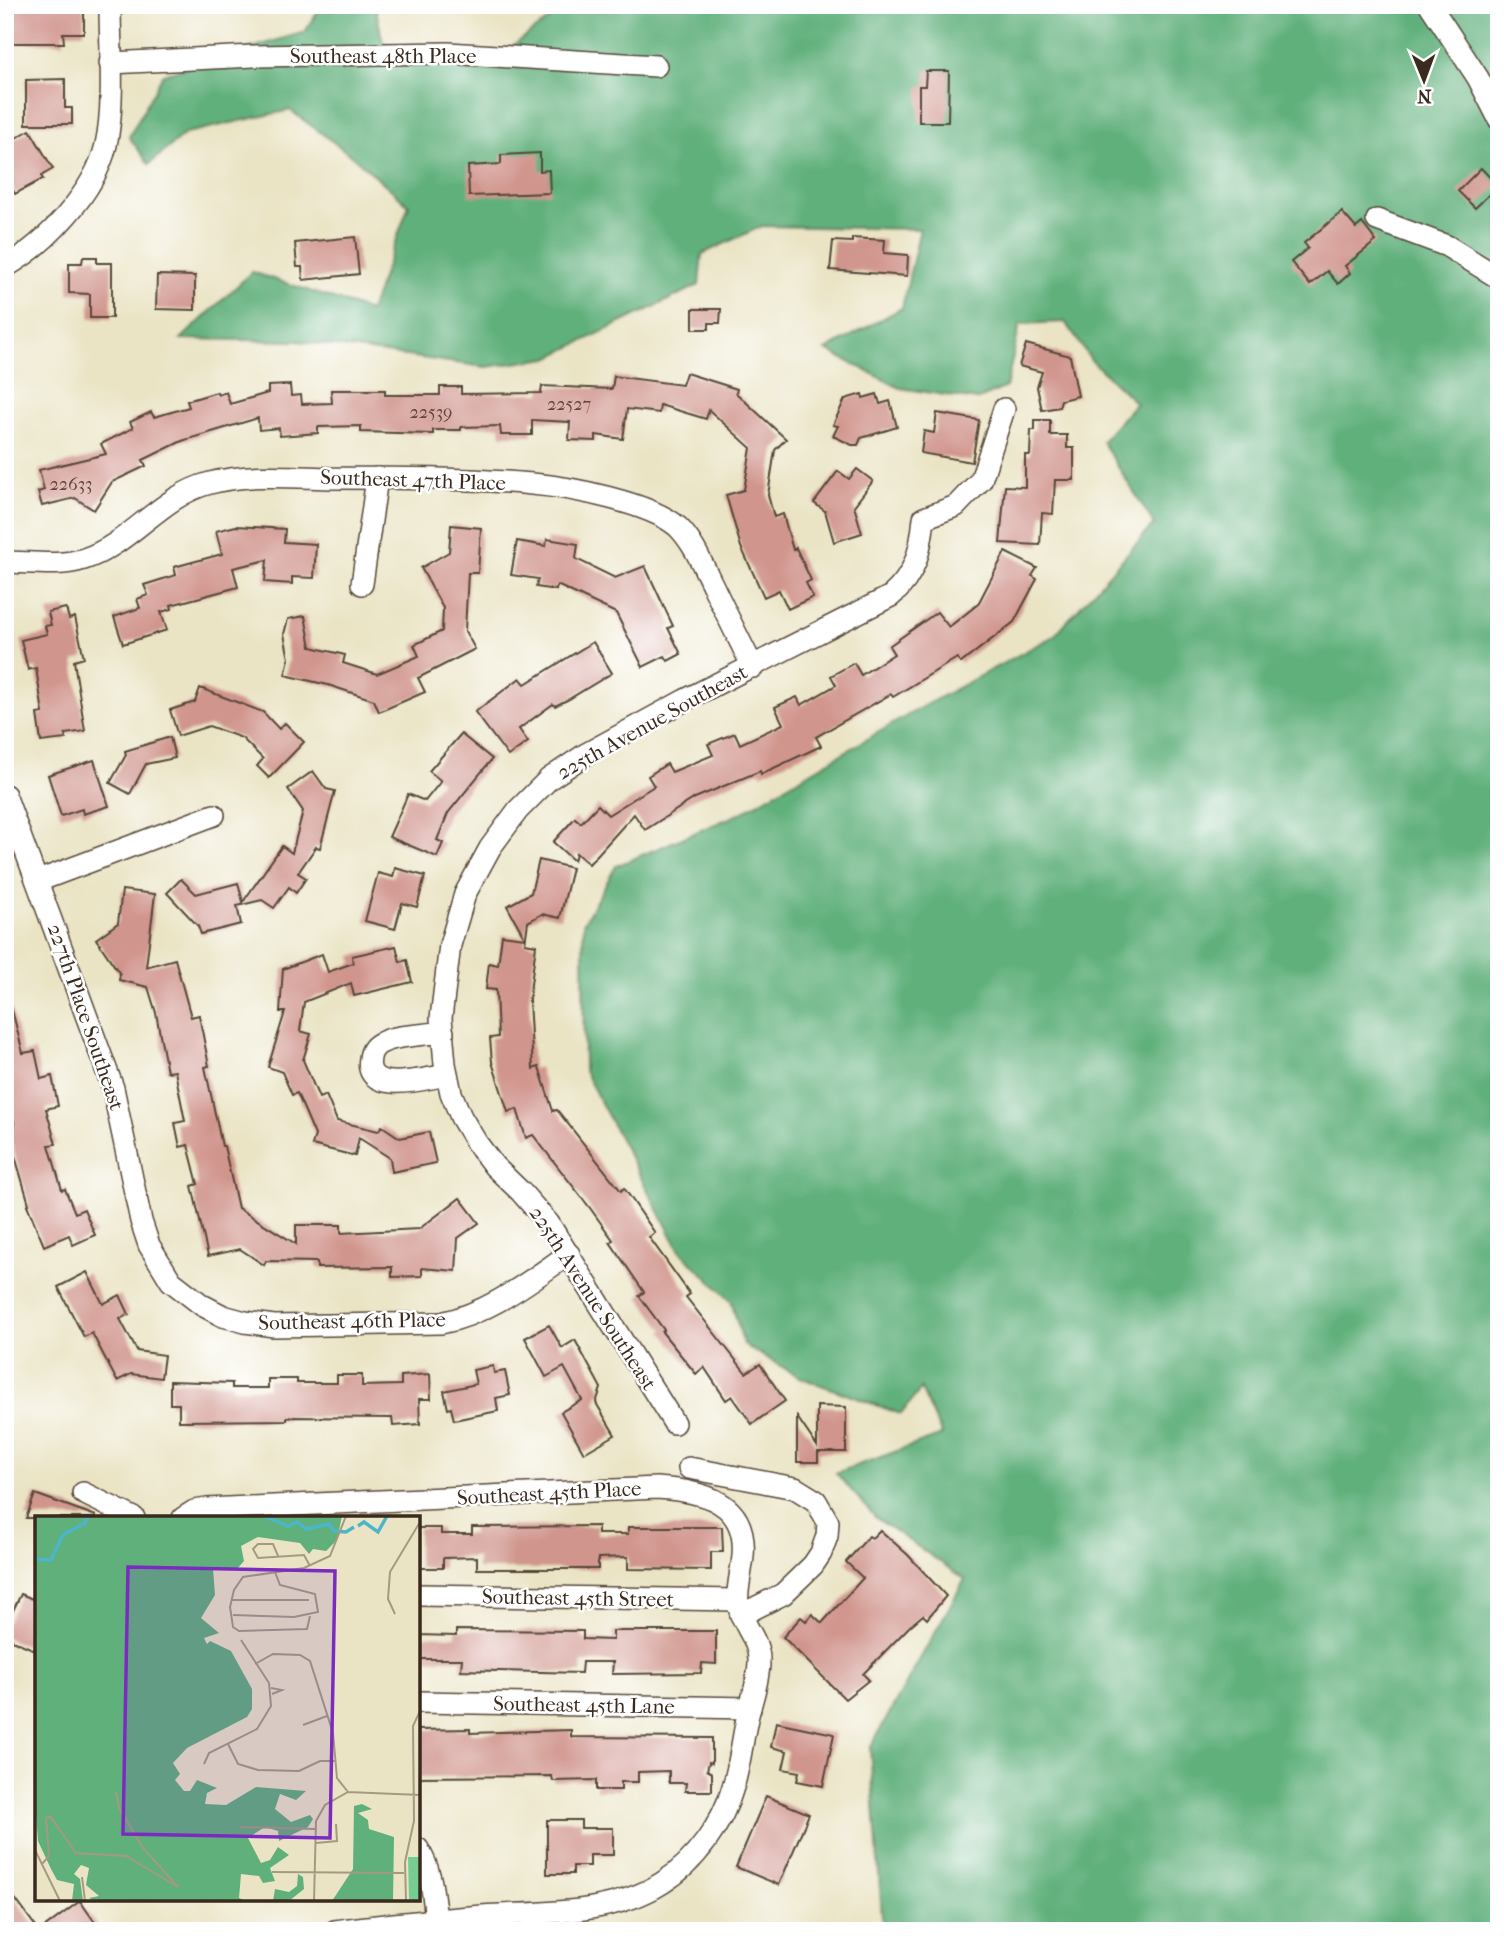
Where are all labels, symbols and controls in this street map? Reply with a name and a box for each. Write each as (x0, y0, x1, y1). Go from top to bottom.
street label: Southeast 48th Place (290, 44, 476, 68)
north arrow (1388, 46, 1458, 116)
text: N (1416, 85, 1432, 107)
house number: 22527 (547, 394, 591, 415)
house number: 22539 (409, 402, 453, 423)
street label: Southeast 47th Place (320, 465, 506, 495)
house number: 22633 (49, 474, 93, 495)
street label: 225th Avenue Southeast (552, 659, 752, 784)
street label: 227th Place Southeast (43, 921, 129, 1114)
street label: 225th Avenue Southeast (525, 1202, 662, 1395)
street label: Southeast 46th Place (258, 1307, 446, 1335)
street label: Southeast 45th Place (456, 1476, 642, 1510)
inset map (35, 1516, 420, 1901)
street label: Southeast 45th Street (482, 1584, 675, 1612)
street label: Southeast 45th Lane (493, 1691, 675, 1719)

